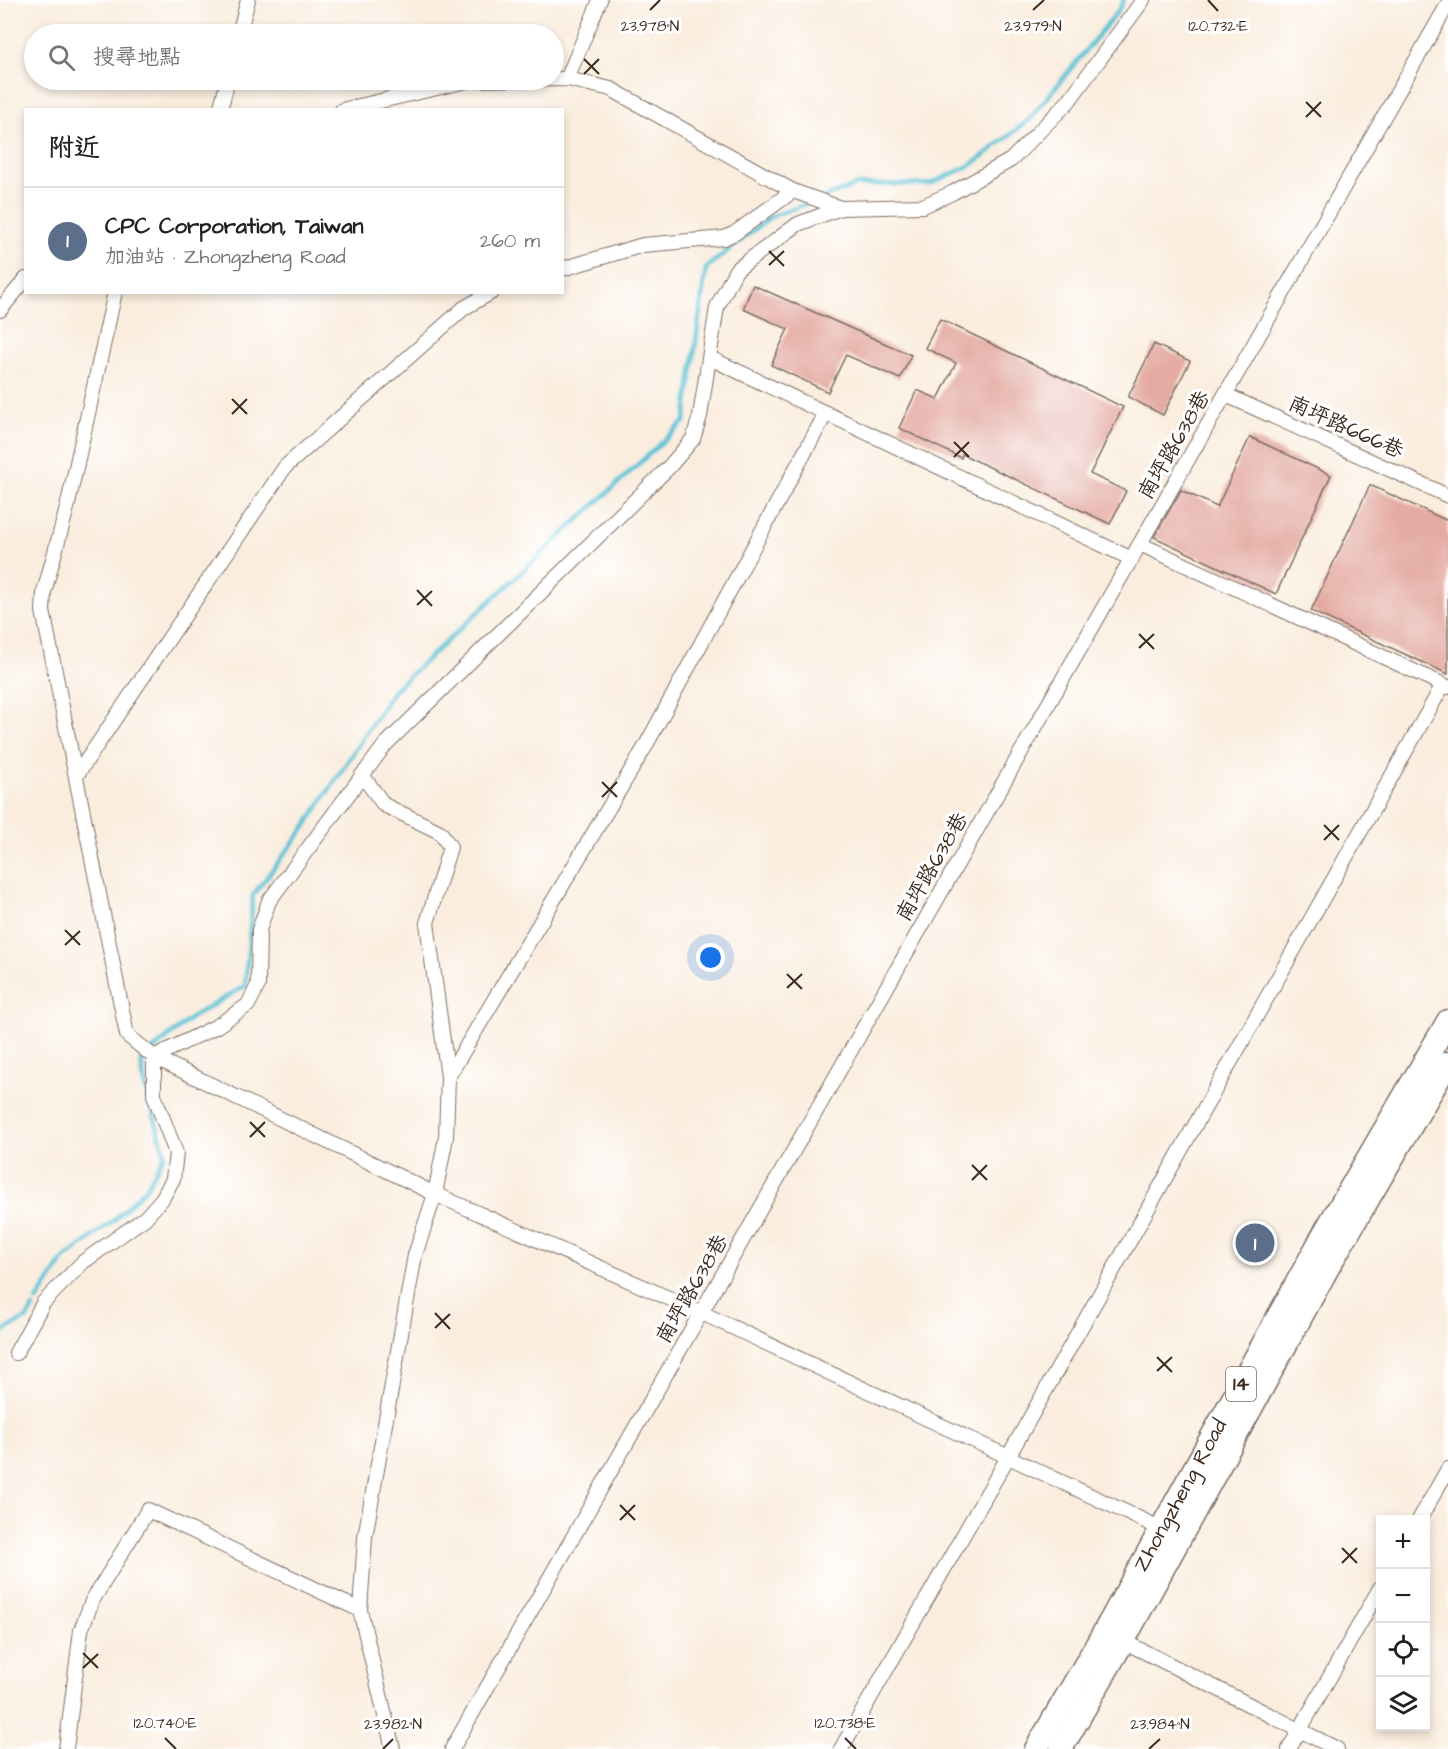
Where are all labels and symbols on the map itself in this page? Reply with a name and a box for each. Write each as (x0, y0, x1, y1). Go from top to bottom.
text: 23.978°N (621, 16, 679, 37)
text: 23.979°N (1004, 16, 1062, 37)
text: 120.732°E (1188, 16, 1248, 37)
street label: 南坪路638巷 (1131, 385, 1217, 505)
street label: 南坪路666巷 (1284, 389, 1408, 465)
street label: 南坪路638巷 (889, 807, 975, 927)
your location (696, 943, 725, 972)
pin: 1 (1236, 1220, 1274, 1266)
street label: 南坪路638巷 (649, 1229, 735, 1349)
road number: 14 (1226, 1367, 1256, 1401)
street label: Zhongzheng Road (1126, 1413, 1234, 1576)
text: 120.740°E (133, 1713, 197, 1734)
text: 120.738°E (815, 1713, 876, 1734)
text: 23.982°N (364, 1714, 422, 1735)
text: 23.984°N (1130, 1714, 1190, 1735)

